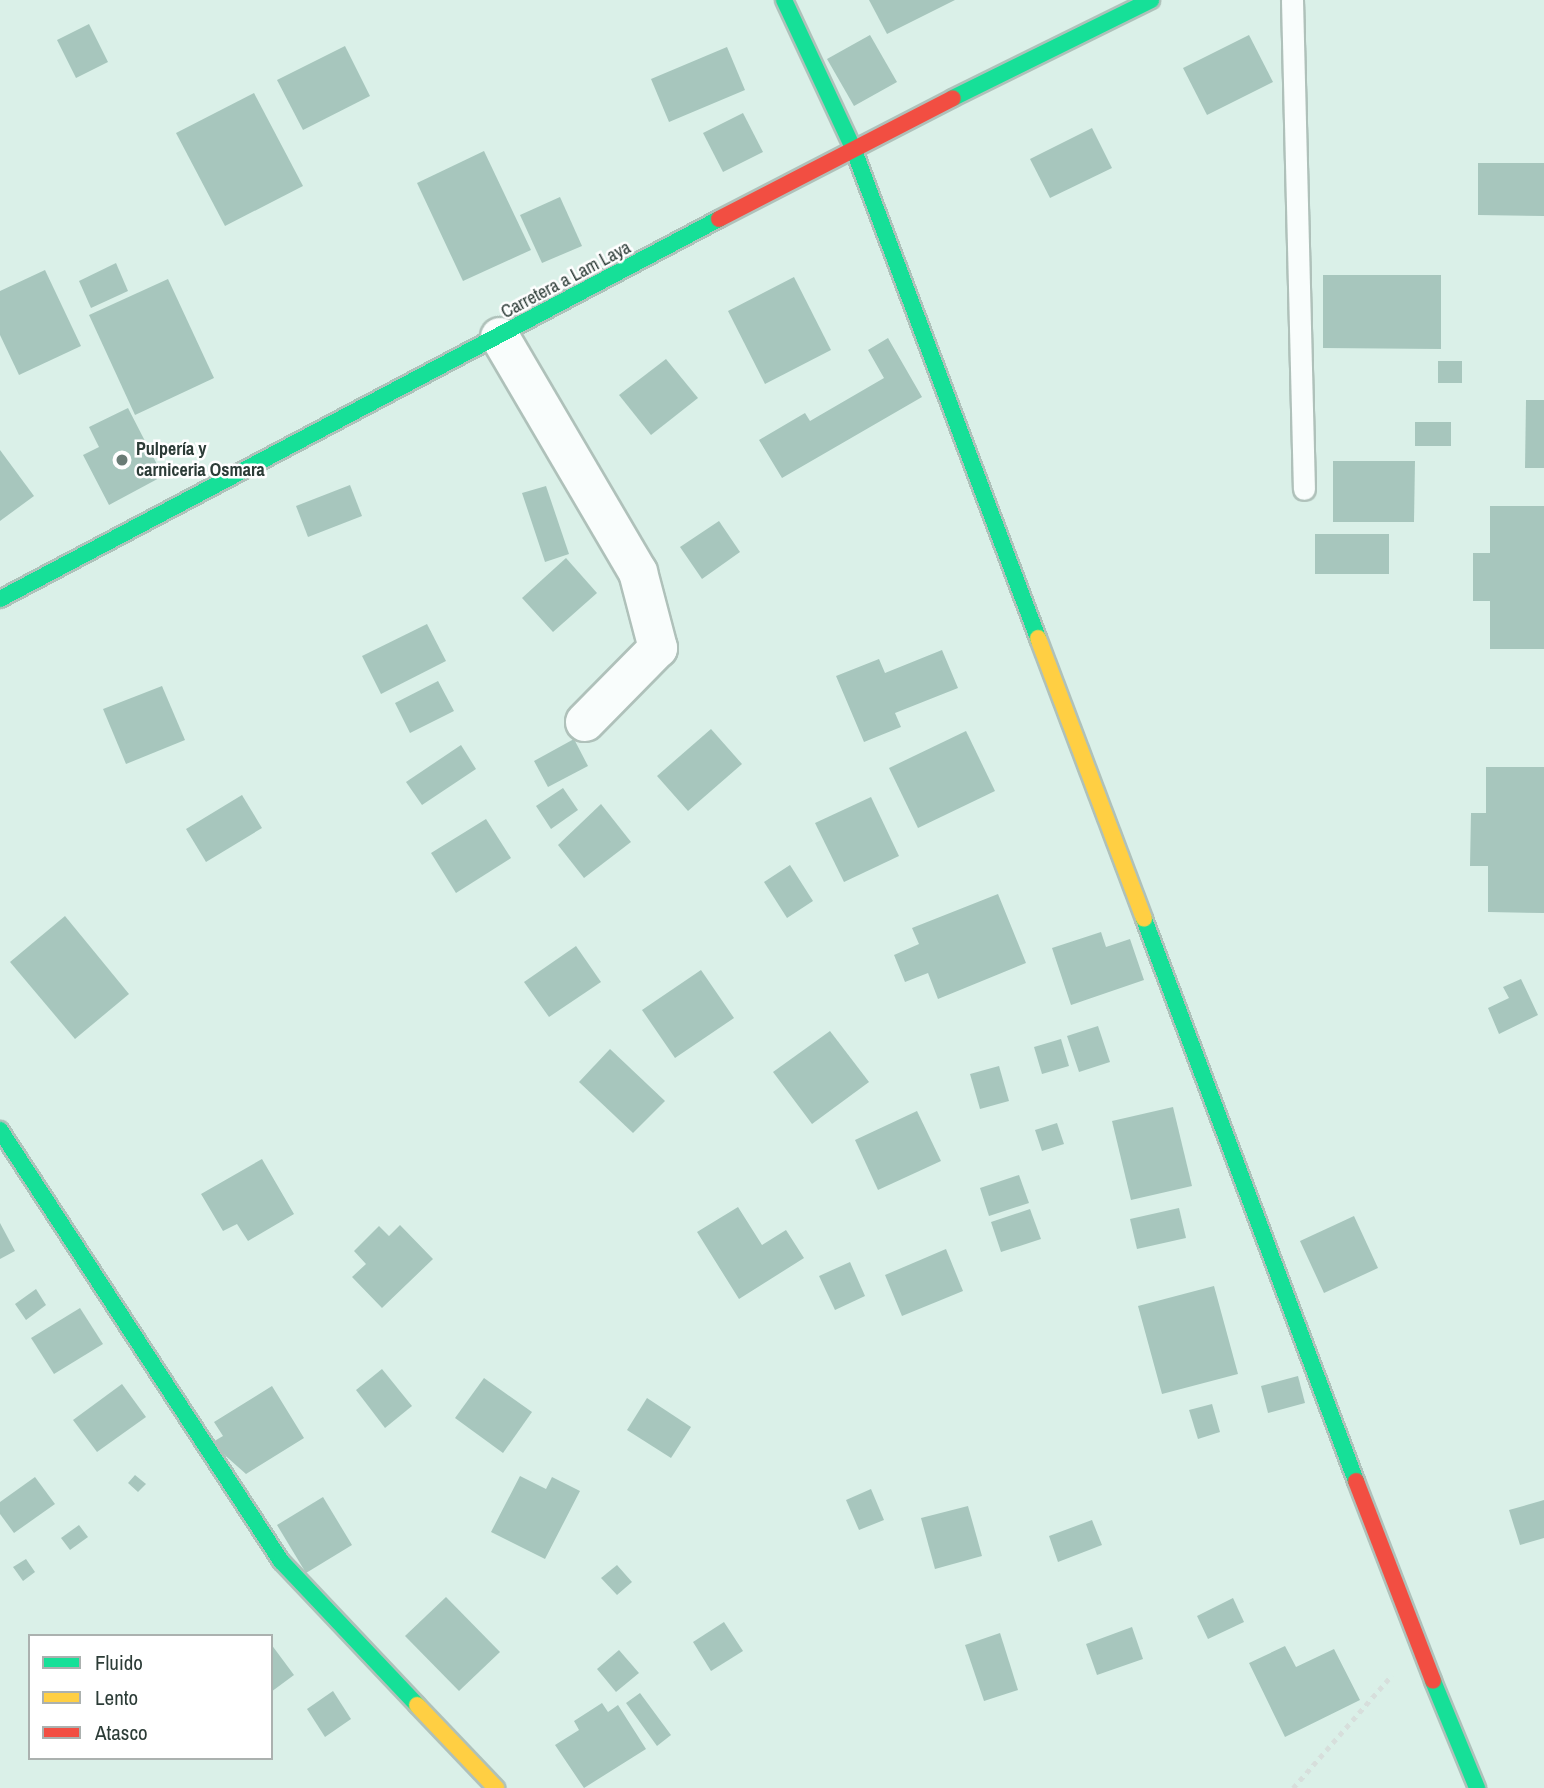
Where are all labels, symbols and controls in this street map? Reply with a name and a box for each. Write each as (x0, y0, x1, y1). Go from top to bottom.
street label: Carretera a Lam Laya (498, 237, 634, 323)
place label: Pulpería y carniceria Osmara (136, 439, 265, 482)
marker: Pulpería y carniceria Osmara (114, 452, 130, 468)
legend (28, 1634, 273, 1760)
text: Fluido (95, 1648, 143, 1677)
text: Lento (95, 1683, 138, 1712)
text: Atasco (95, 1718, 148, 1747)

